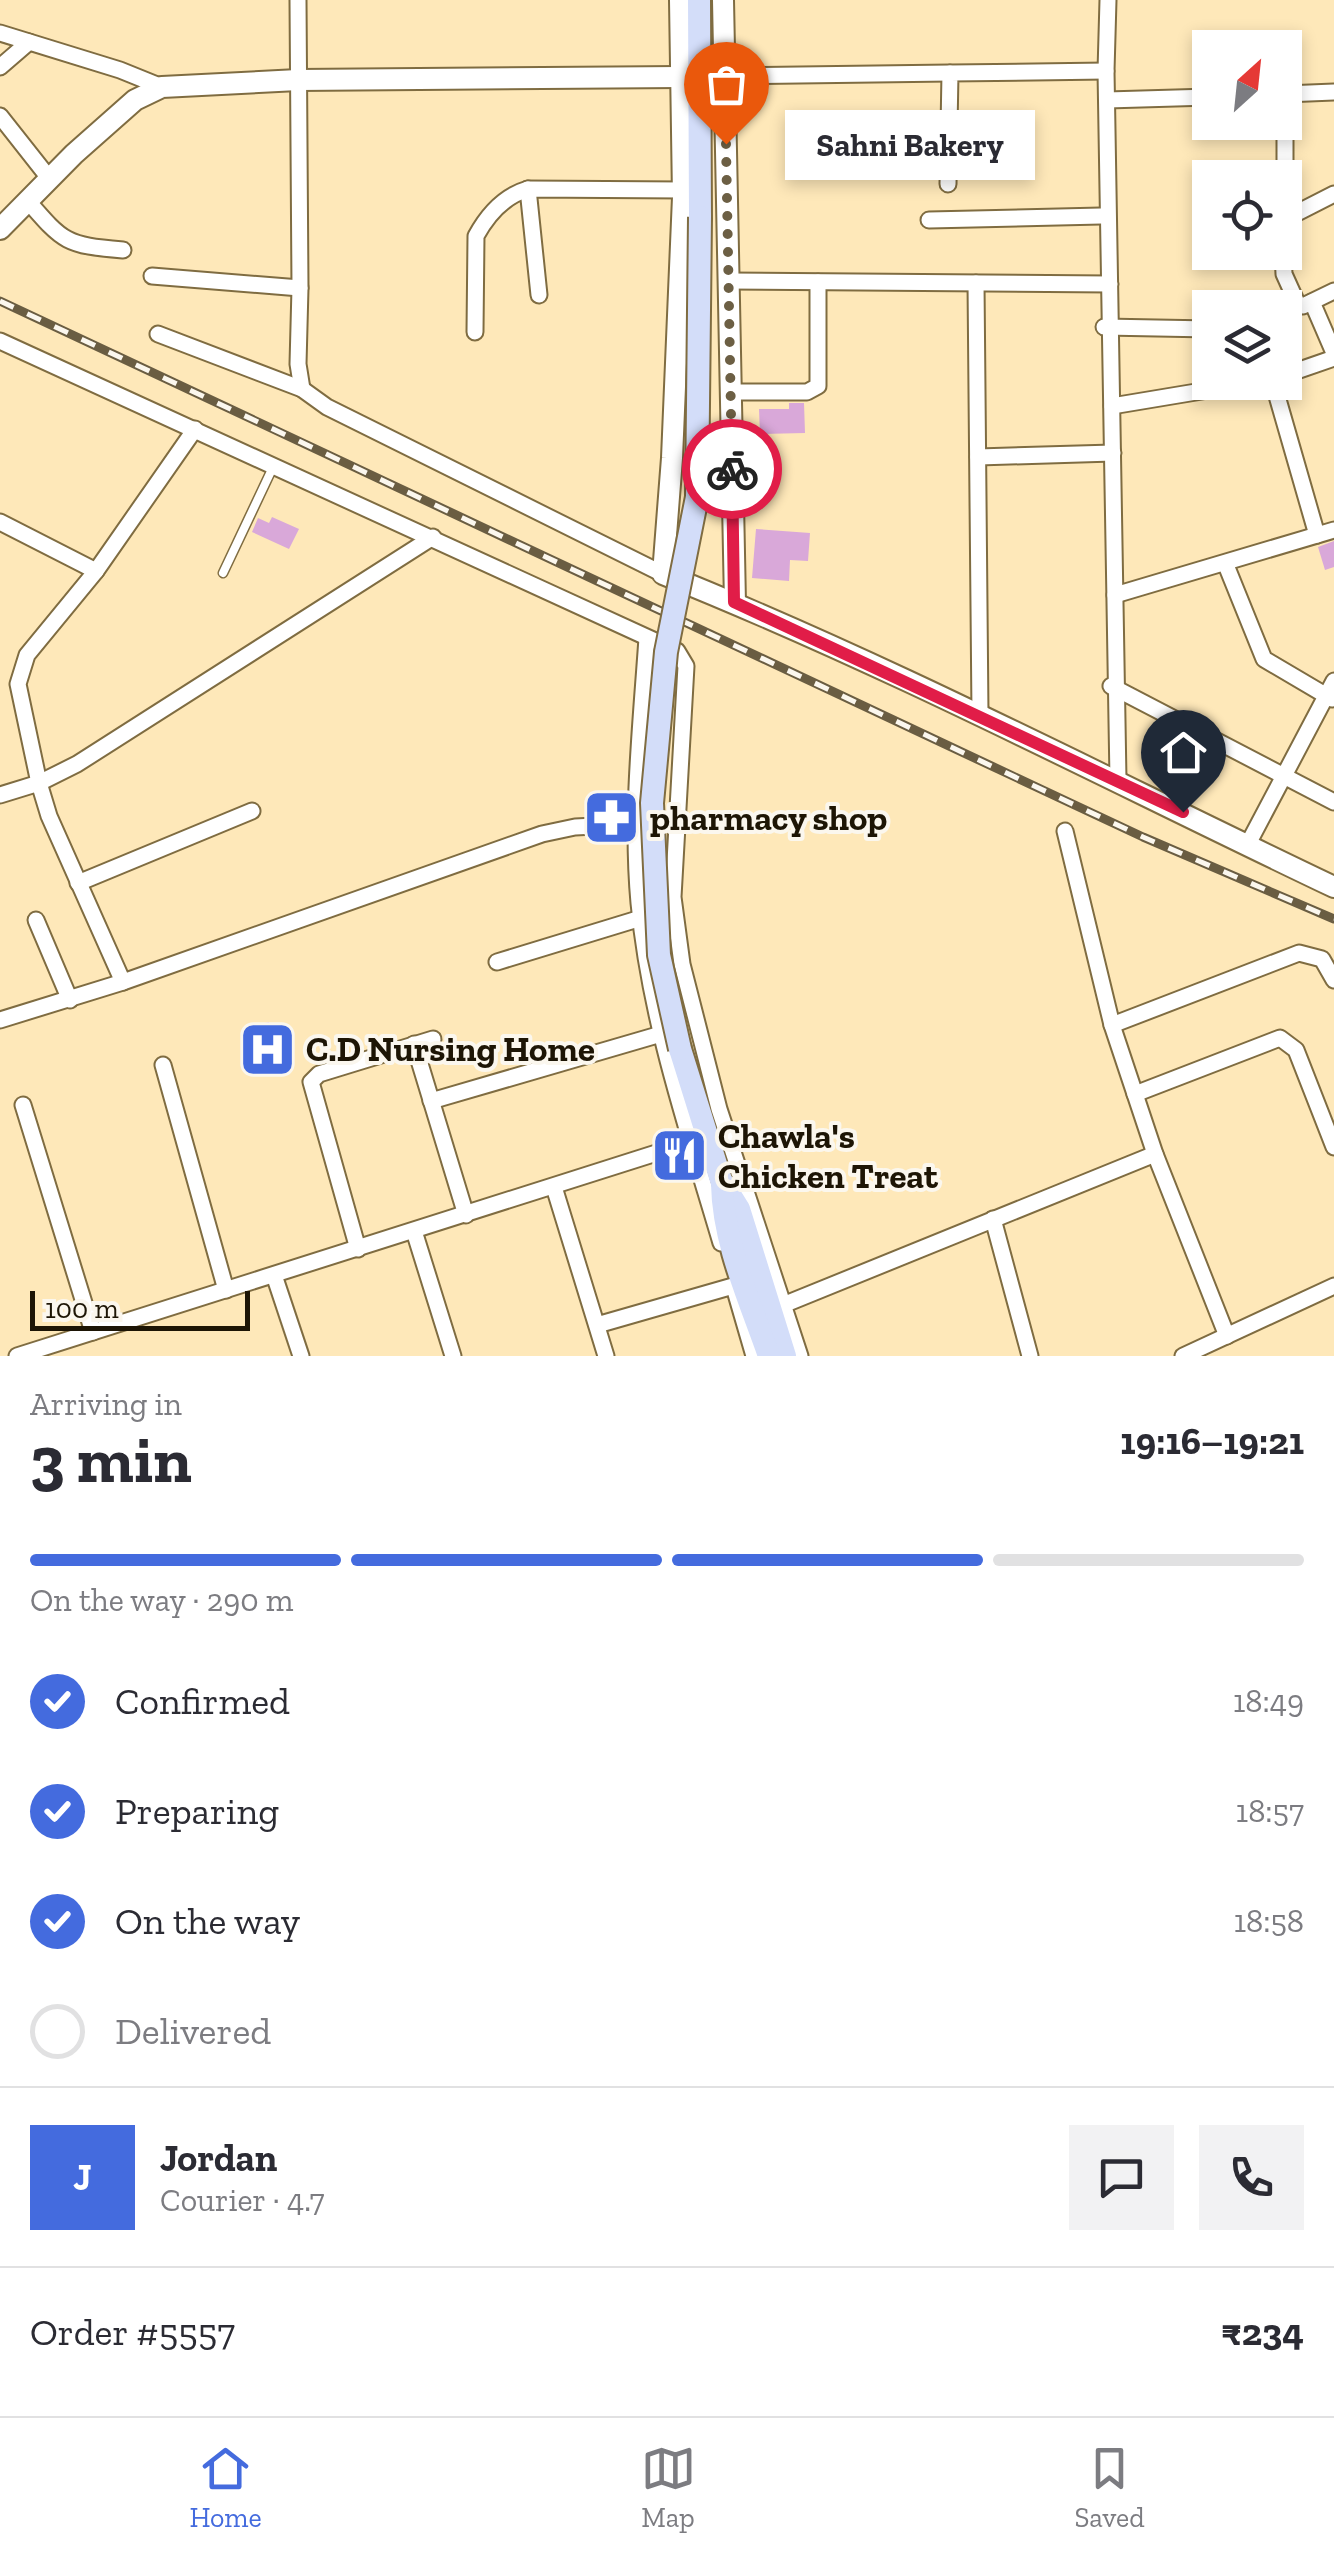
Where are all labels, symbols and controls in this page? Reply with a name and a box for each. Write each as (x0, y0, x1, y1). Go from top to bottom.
north arrow (1192, 30, 1302, 140)
map controls (1192, 30, 1302, 400)
pin (684, 42, 769, 145)
icon: bag (699, 57, 754, 112)
callout: Sahni Bakery (786, 109, 1036, 179)
text: Sahni Bakery (816, 126, 1004, 164)
button: locate (1192, 160, 1302, 270)
button: layers (1192, 290, 1302, 400)
courier (682, 419, 782, 519)
icon: bike (705, 442, 760, 497)
pin (1141, 710, 1226, 813)
icon: home (1156, 725, 1211, 780)
pharmacy icon: pharmacy shop (581, 788, 641, 848)
place label: pharmacy shop (650, 797, 887, 839)
hospital icon: C.D Nursing Home (237, 1019, 297, 1079)
place label: C.D Nursing Home (306, 1028, 595, 1070)
place label: Chawla's Chicken Treat (718, 1115, 939, 1197)
restaurant icon: Chawla's Chicken Treat (649, 1126, 709, 1186)
scale bar (30, 1286, 250, 1330)
text: 100 m (45, 1292, 119, 1325)
text: Arriving in (30, 1385, 182, 1423)
text: 19:16–19:21 (1120, 1418, 1304, 1464)
text: 3 min (30, 1421, 192, 1499)
text: On the way · 290 m (30, 1581, 294, 1619)
icon: check (30, 1674, 85, 1729)
text: Confirmed (115, 1678, 290, 1724)
text: 18:49 (1233, 1682, 1304, 1720)
icon: check (30, 1784, 85, 1839)
text: Preparing (115, 1788, 279, 1834)
text: 18:57 (1236, 1792, 1304, 1830)
icon: check (30, 1894, 85, 1949)
text: On the way (115, 1898, 300, 1944)
text: 18:58 (1234, 1902, 1304, 1940)
text: Delivered (115, 2008, 271, 2054)
button: chat (1069, 2125, 1174, 2230)
button: phone (1199, 2125, 1304, 2230)
text: Jordan (160, 2135, 277, 2181)
text: J (73, 2154, 92, 2200)
text: Courier · 4.7 (160, 2181, 324, 2219)
text: Order #5557 (30, 2309, 235, 2355)
text: ₹234 (1221, 2309, 1304, 2355)
tab: Home (189, 2441, 262, 2534)
tab: Map (641, 2441, 696, 2534)
tab: Saved (1074, 2441, 1145, 2534)

